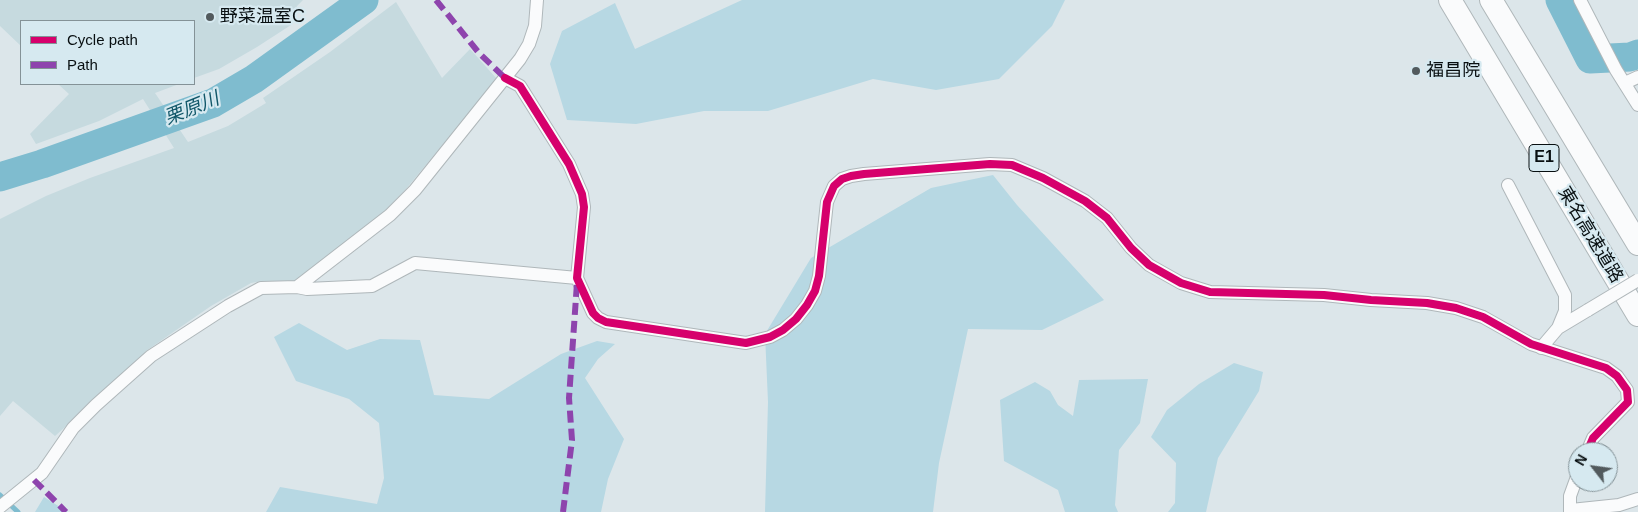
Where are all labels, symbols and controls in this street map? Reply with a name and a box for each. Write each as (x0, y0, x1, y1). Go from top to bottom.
place label: 野菜温室C (220, 6, 305, 28)
marker: 野菜温室C (204, 11, 216, 23)
legend (20, 20, 195, 85)
text: Cycle path (67, 31, 138, 48)
text: Path (67, 56, 98, 73)
place label: 福昌院 (1426, 60, 1480, 82)
marker: 福昌院 (1410, 65, 1422, 77)
water label: 栗原川 (161, 88, 223, 130)
road number: E1 (1529, 144, 1559, 172)
street label: 東名高速道路 (1553, 183, 1627, 287)
north arrow (1568, 442, 1618, 492)
text: N (1571, 452, 1590, 468)

